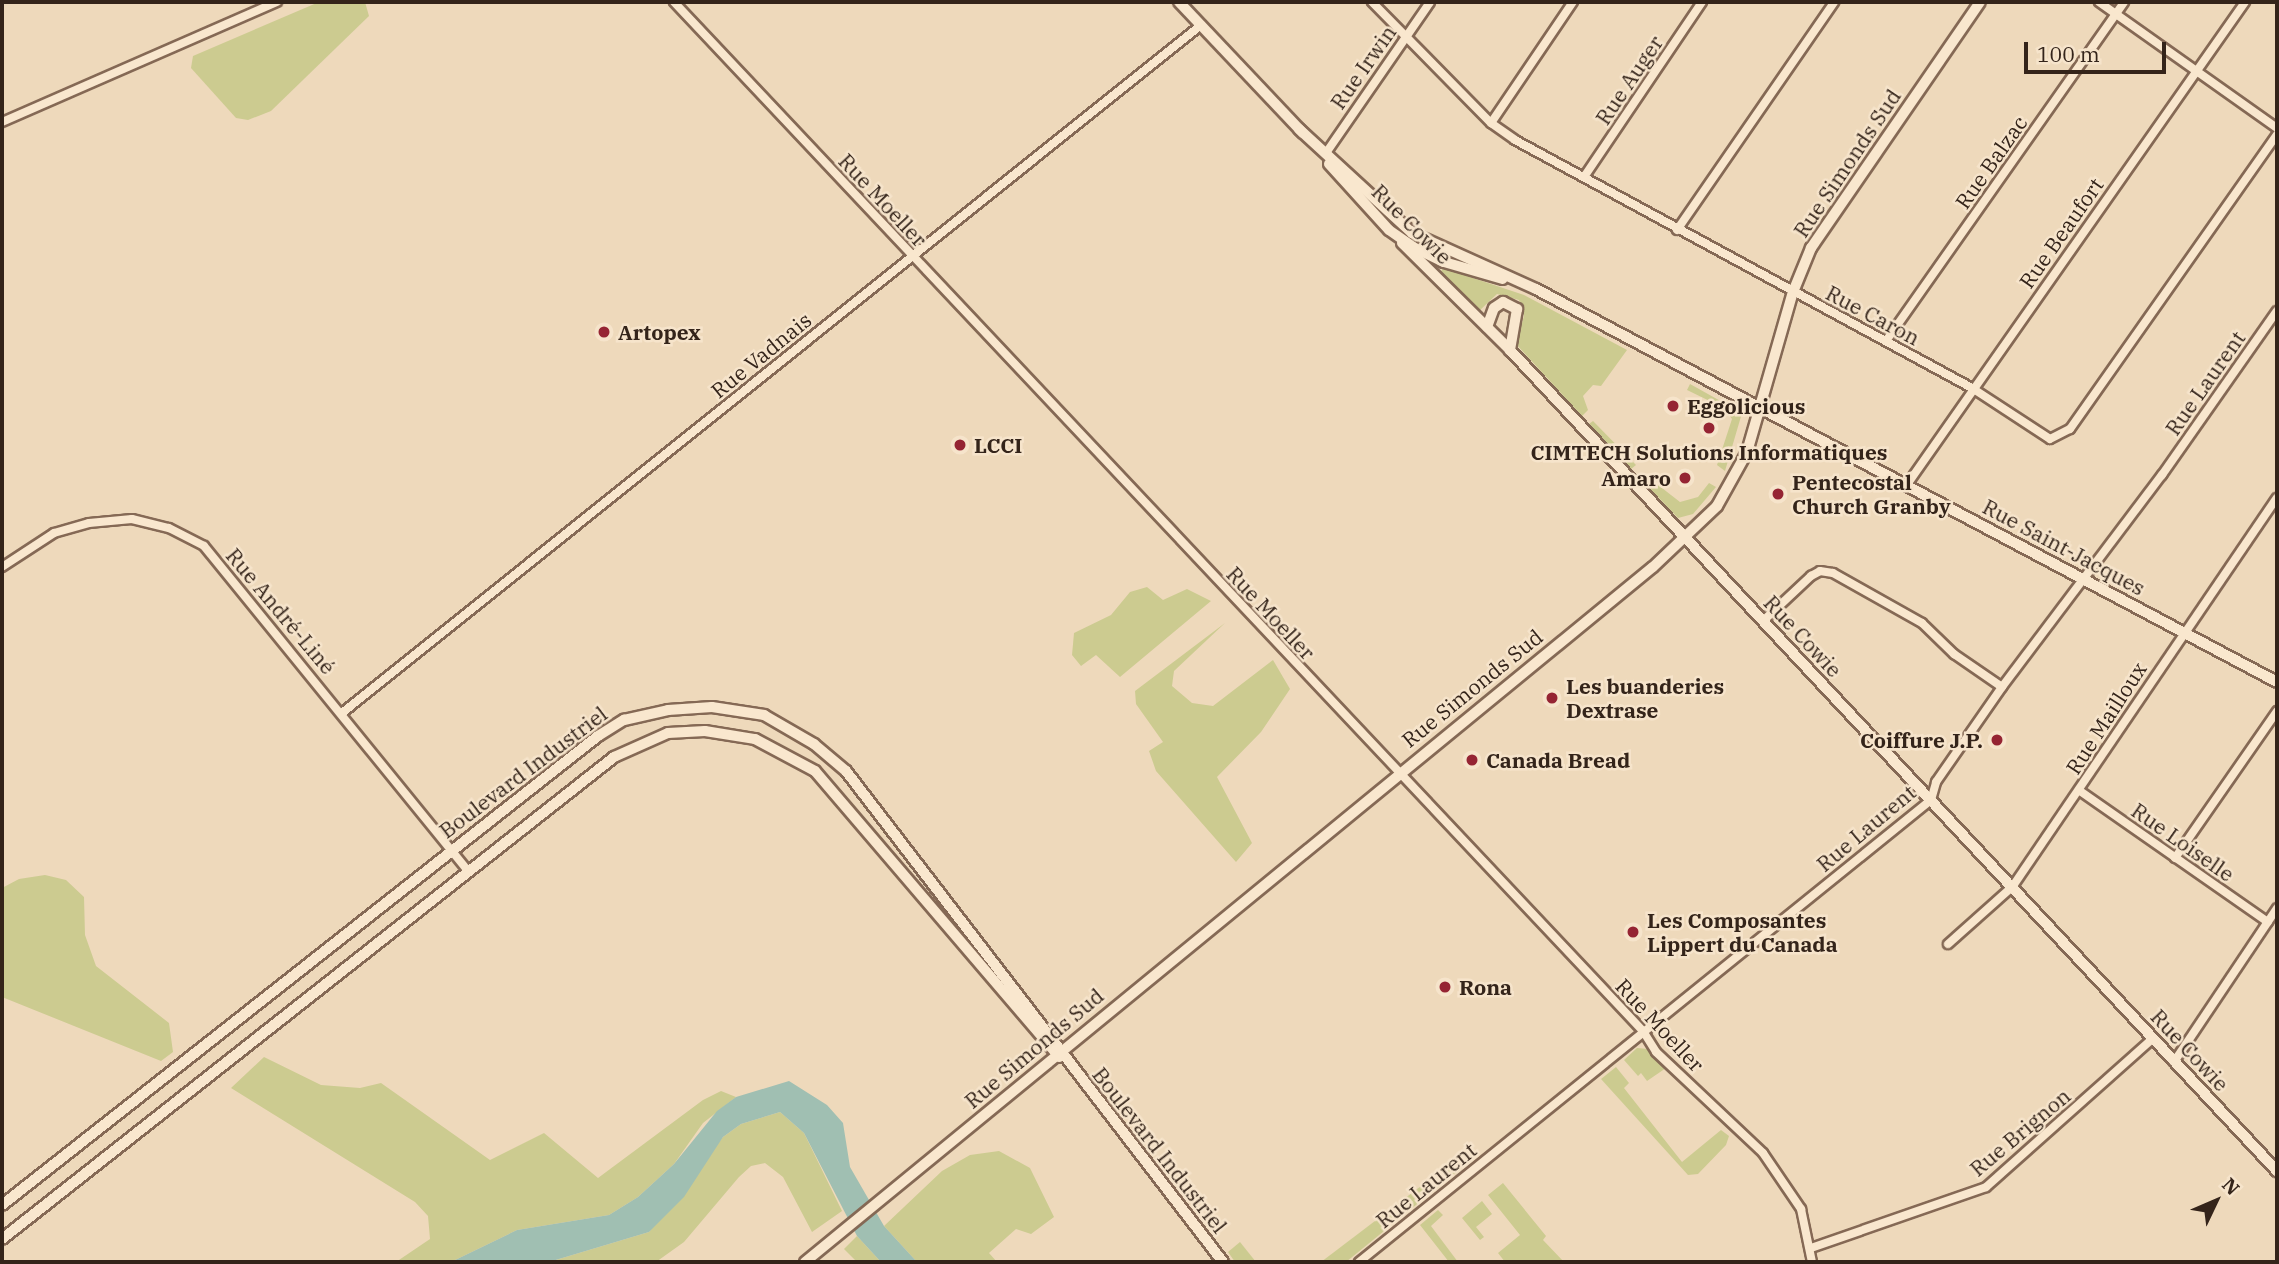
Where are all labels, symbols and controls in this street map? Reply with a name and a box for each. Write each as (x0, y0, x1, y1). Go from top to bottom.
street label: Rue Irwin (1325, 20, 1401, 114)
scale bar (2027, 28, 2169, 72)
street label: Rue Auger (1590, 31, 1668, 129)
text: 100 m (2037, 40, 2100, 68)
street label: Rue Simonds Sud (1788, 84, 1906, 242)
street label: Rue Balzac (1950, 111, 2032, 213)
street label: Rue Moeller (834, 148, 932, 252)
street label: Rue Beaufort (2014, 173, 2108, 293)
street label: Rue Cowie (1367, 179, 1457, 269)
street label: Rue Caron (1822, 280, 1924, 350)
street label: Rue Vadnais (706, 307, 816, 403)
place label: Artopex (618, 319, 701, 345)
marker: Artopex (596, 324, 612, 340)
street label: Rue Laurent (2160, 326, 2250, 440)
place label: Eggolicious (1687, 393, 1805, 419)
marker: Eggolicious (1665, 398, 1681, 414)
marker: CIMTECH Solutions Informatiques (1701, 420, 1717, 436)
place label: LCCI (974, 432, 1022, 458)
marker: LCCI (952, 437, 968, 453)
place label: CIMTECH Solutions Informatiques (1531, 439, 1887, 465)
place label: Amaro (1601, 465, 1671, 491)
place label: Pentecostal Church Granby (1792, 469, 1951, 519)
marker: Amaro (1677, 470, 1693, 486)
marker: Pentecostal Church Granby (1770, 486, 1786, 502)
street label: Rue Saint-Jacques (1979, 494, 2149, 600)
street label: Rue André-Liné (221, 543, 341, 679)
street label: Rue Moeller (1222, 561, 1320, 665)
street label: Rue Cowie (1759, 590, 1847, 682)
street label: Rue Simonds Sud (1397, 624, 1547, 752)
street label: Rue Mailloux (2060, 657, 2152, 779)
place label: Les buanderies Dextrase (1566, 673, 1724, 723)
marker: Les buanderies Dextrase (1544, 690, 1560, 706)
street label: Boulevard Industriel (434, 701, 612, 843)
place label: Coiffure J.P. (1860, 727, 1983, 753)
marker: Coiffure J.P. (1989, 732, 2005, 748)
place label: Canada Bread (1486, 747, 1630, 773)
marker: Canada Bread (1464, 752, 1480, 768)
street label: Rue Laurent (1811, 779, 1921, 877)
street label: Rue Loiselle (2127, 797, 2239, 887)
place label: Les Composantes Lippert du Canada (1647, 907, 1838, 957)
marker: Les Composantes Lippert du Canada (1625, 924, 1641, 940)
street label: Rue Moeller (1611, 973, 1709, 1077)
place label: Rona (1459, 974, 1512, 1000)
marker: Rona (1437, 979, 1453, 995)
street label: Rue Simonds Sud (959, 983, 1109, 1113)
street label: Rue Cowie (2146, 1004, 2234, 1096)
street label: Boulevard Industriel (1088, 1062, 1232, 1238)
street label: Rue Brignon (1965, 1083, 2075, 1181)
street label: Rue Laurent (1371, 1137, 1481, 1233)
north arrow (2181, 1166, 2251, 1236)
text: N (2217, 1173, 2245, 1200)

